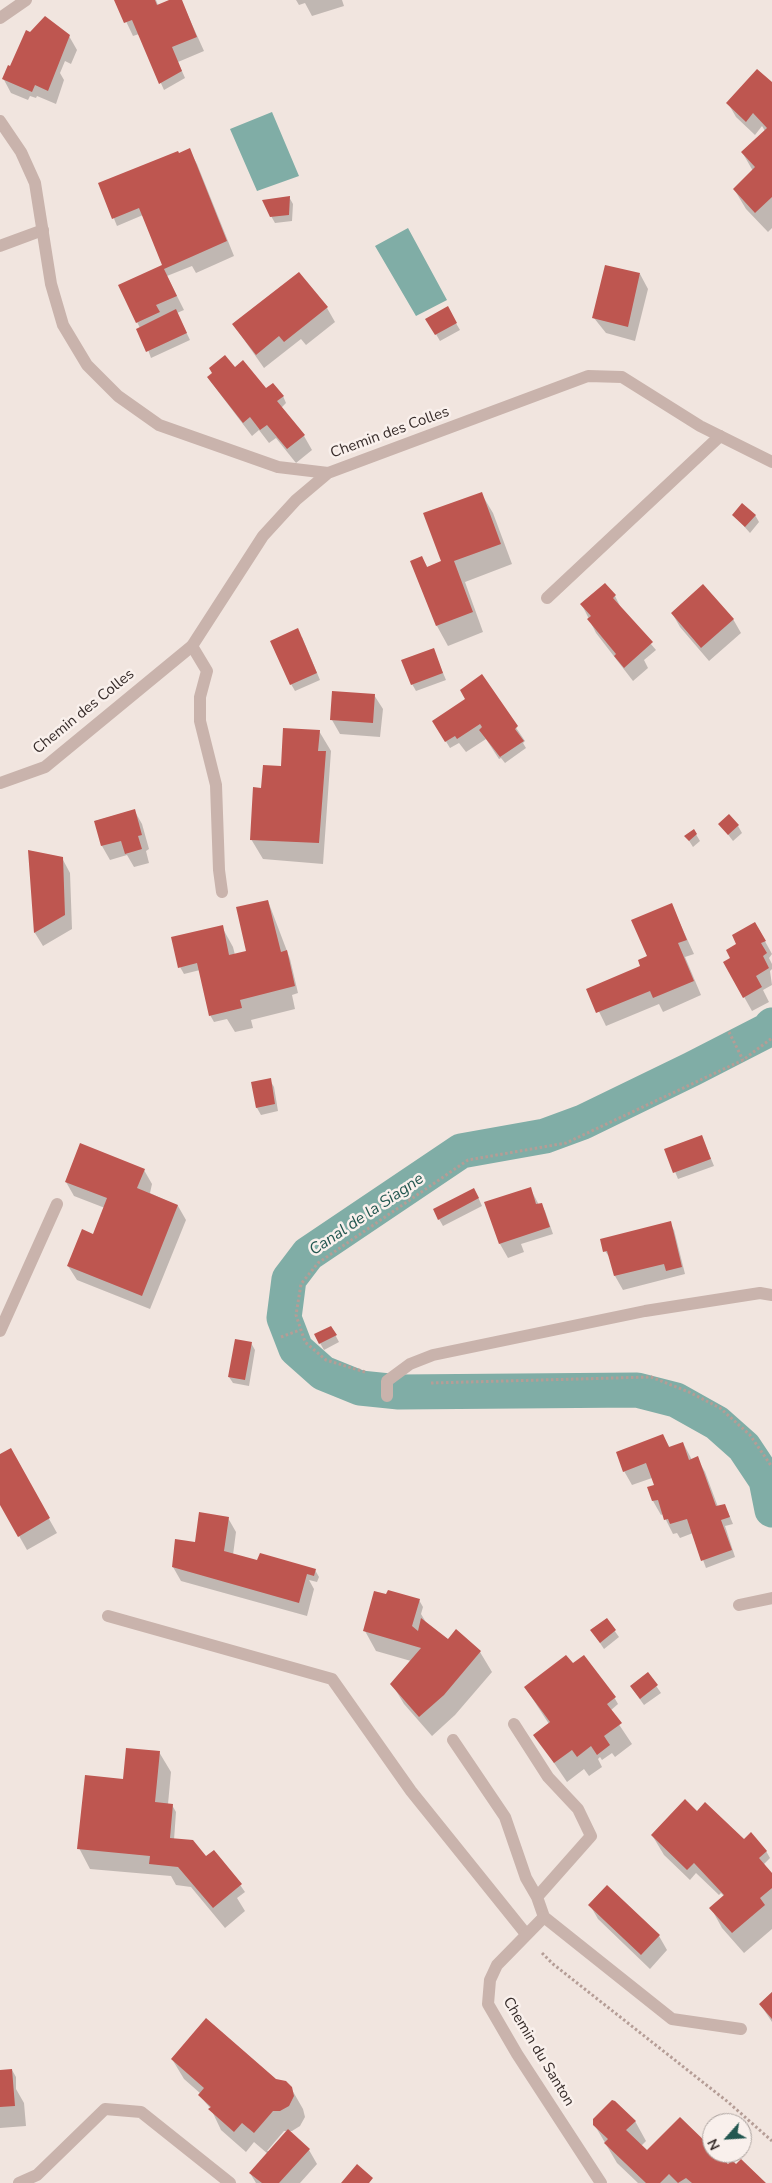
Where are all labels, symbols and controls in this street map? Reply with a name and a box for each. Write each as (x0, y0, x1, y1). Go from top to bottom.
street label: Chemin des Colles (328, 403, 452, 463)
street label: Chemin des Colles (30, 666, 138, 758)
water label: Canal de la Siagne (306, 1170, 428, 1260)
street label: Chemin du Santon (498, 1994, 578, 2110)
north arrow (702, 2113, 752, 2163)
text: N (703, 2135, 725, 2153)

